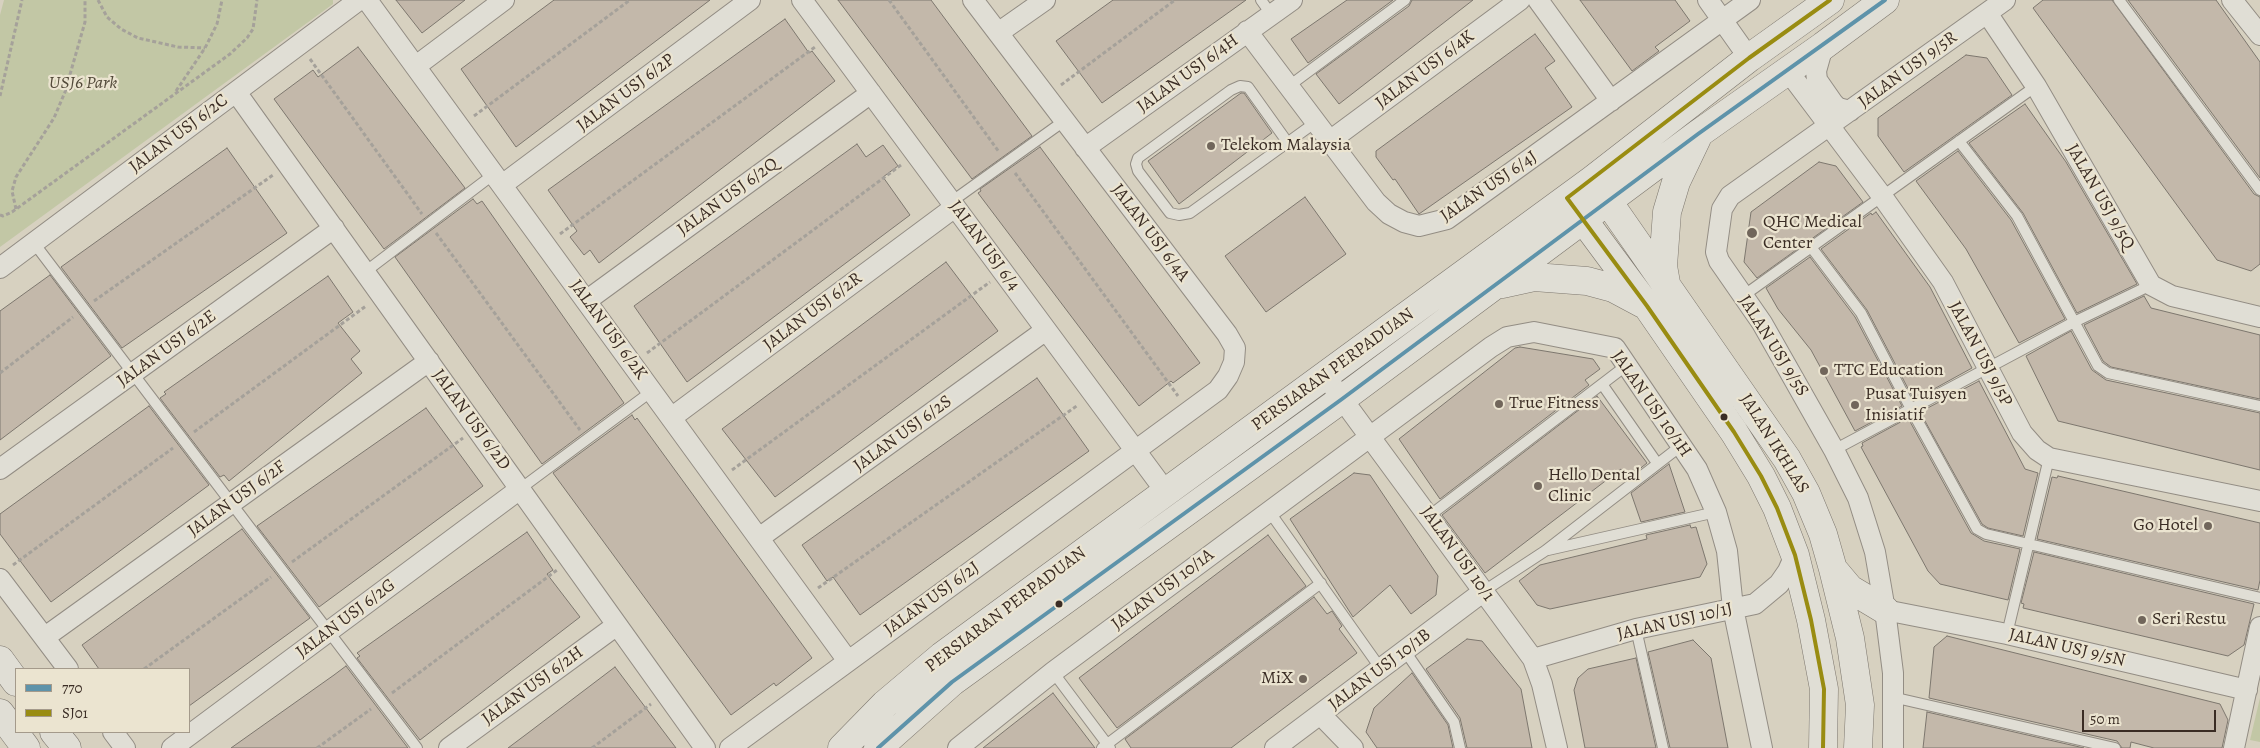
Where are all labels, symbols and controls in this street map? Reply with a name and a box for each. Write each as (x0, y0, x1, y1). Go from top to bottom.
street label: JALAN USJ 6/4K (1371, 26, 1479, 114)
street label: JALAN USJ 9/5R (1854, 27, 1962, 113)
street label: JALAN USJ 6/4H (1133, 30, 1243, 118)
street label: JALAN USJ 6/2P (573, 49, 679, 137)
park label: USJ6 Park (49, 73, 117, 95)
street label: JALAN USJ 6/2C (125, 90, 233, 178)
place label: Telekom Malaysia (1221, 135, 1351, 157)
marker: Telekom Malaysia (1205, 140, 1217, 152)
street label: JALAN USJ 9/5Q (2061, 140, 2139, 254)
street label: JALAN USJ 6/4J (1436, 147, 1542, 227)
street label: JALAN USJ 6/2Q (673, 153, 783, 241)
street label: JALAN USJ 6/4A (1106, 180, 1194, 286)
street label: JALAN USJ 6/4 (944, 197, 1024, 295)
place label: QHC Medical Center (1763, 212, 1862, 254)
marker: QHC Medical Center (1745, 226, 1759, 240)
street label: JALAN USJ 6/2R (759, 268, 867, 356)
street label: JALAN USJ 6/2K (565, 276, 651, 384)
street label: JALAN USJ 9/5S (1733, 291, 1813, 401)
street label: JALAN USJ 9/5P (1943, 298, 2017, 410)
street label: PERSIARAN PERPADUAN (1248, 304, 1418, 436)
street label: JALAN USJ 6/2E (113, 306, 221, 392)
street label: JALAN USJ 10/1H (1606, 346, 1696, 462)
place label: TTC Education (1834, 360, 1944, 382)
street label: JALAN USJ 6/2D (427, 365, 515, 475)
marker: TTC Education (1818, 365, 1830, 377)
place label: Pusat Tuisyen Inisiatif (1865, 384, 1967, 426)
street label: JALAN IKHLAS (1735, 390, 1813, 498)
street label: JALAN USJ 6/2S (850, 391, 956, 477)
place label: True Fitness (1509, 393, 1599, 415)
marker: True Fitness (1493, 398, 1505, 410)
marker: Pusat Tuisyen Inisiatif (1849, 399, 1861, 411)
unlabelled marker (1719, 412, 1729, 422)
street label: JALAN USJ 6/2F (184, 456, 290, 542)
place label: Hello Dental Clinic (1548, 465, 1640, 508)
marker: Hello Dental Clinic (1532, 480, 1544, 492)
street label: JALAN USJ 10/1 (1415, 502, 1499, 606)
place label: Go Hotel (2133, 515, 2198, 537)
marker: Go Hotel (2202, 520, 2214, 532)
street label: PERSIARAN PERPADUAN (921, 542, 1091, 678)
street label: JALAN USJ 10/1A (1108, 545, 1218, 635)
street label: JALAN USJ 6/2J (880, 557, 984, 641)
street label: JALAN USJ 6/2G (292, 575, 400, 663)
street label: JALAN USJ 10/1J (1615, 598, 1735, 646)
unlabelled marker (1054, 599, 1064, 609)
place label: Seri Restu (2152, 609, 2226, 631)
marker: Seri Restu (2136, 614, 2148, 626)
street label: JALAN USJ 10/1B (1325, 624, 1435, 716)
street label: JALAN USJ 9/5N (2007, 624, 2127, 672)
street label: JALAN USJ 6/2H (478, 642, 588, 730)
legend (15, 668, 190, 733)
place label: MiX (1261, 668, 1293, 690)
marker: MiX (1297, 673, 1309, 685)
text: 770 (62, 678, 83, 698)
scale bar (2085, 700, 2219, 732)
text: SJ01 (62, 703, 88, 723)
text: 50 m (2090, 709, 2120, 729)

